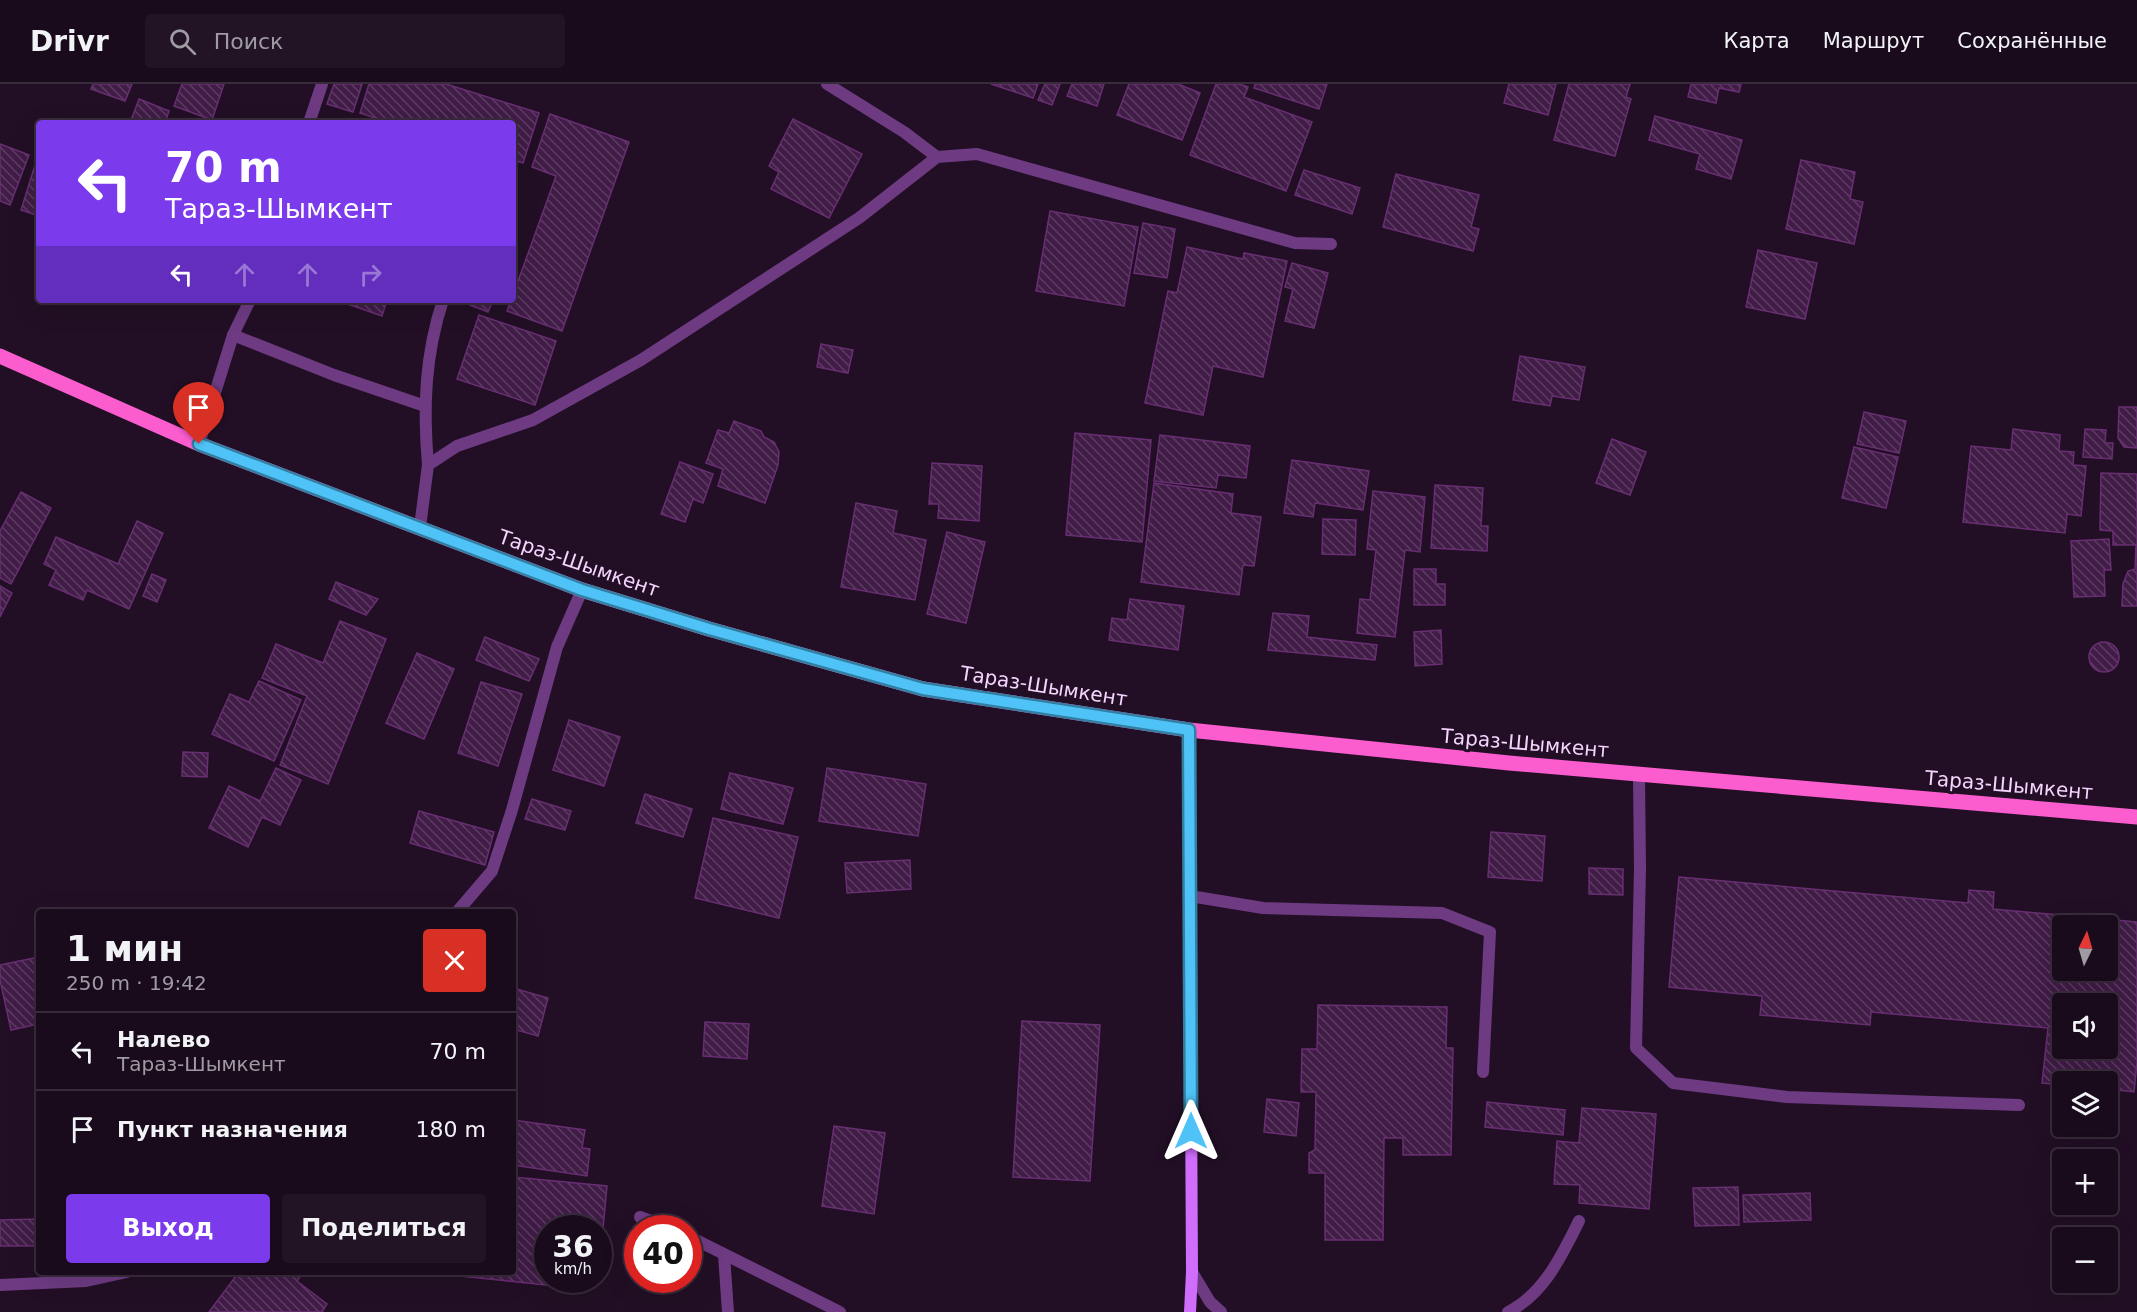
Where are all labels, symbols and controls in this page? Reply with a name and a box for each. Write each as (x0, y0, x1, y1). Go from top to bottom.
search box (145, 14, 565, 68)
text: Drivr (30, 25, 109, 58)
icon: search (166, 25, 199, 58)
text: Поиск (214, 29, 283, 54)
text: Карта (1724, 29, 1790, 53)
text: Маршрут (1823, 29, 1924, 53)
text: Сохранённые (1957, 29, 2107, 53)
text: 70 m (165, 143, 282, 192)
icon: left (66, 144, 144, 222)
text: Тараз-Шымкент (165, 193, 393, 224)
icon: left (165, 258, 198, 291)
icon: ahead (228, 258, 261, 291)
icon: ahead (291, 258, 324, 291)
icon: right (354, 258, 387, 291)
pin (173, 382, 224, 444)
icon: arrive (182, 391, 215, 424)
street label: Тараз-Шымкент (494, 524, 663, 602)
street label: Тараз-Шымкент (958, 661, 1130, 711)
street label: Тараз-Шымкент (1439, 724, 1610, 762)
street label: Тараз-Шымкент (1923, 766, 2094, 804)
north arrow (2052, 915, 2118, 981)
map controls (2052, 915, 2118, 1293)
text: 1 мин (66, 928, 183, 969)
button: close (423, 929, 486, 992)
text: 250 m · 19:42 (66, 971, 207, 995)
button: sound (2052, 993, 2118, 1059)
text: Налево (117, 1027, 210, 1052)
icon: left (66, 1035, 99, 1068)
text: 70 m (430, 1039, 486, 1064)
text: Тараз-Шымкент (117, 1052, 286, 1076)
button: layers (2052, 1071, 2118, 1137)
position arrow (1159, 1099, 1223, 1163)
icon: arrive (66, 1113, 99, 1146)
text: Пункт назначения (117, 1117, 348, 1142)
text: 180 m (416, 1117, 486, 1142)
button: + (2052, 1149, 2118, 1215)
button: Выход (66, 1194, 270, 1263)
button: Поделиться (282, 1194, 486, 1263)
speed limit sign: 40 (624, 1215, 702, 1293)
button: − (2052, 1227, 2118, 1293)
text: 36 (552, 1229, 594, 1264)
text: km/h (554, 1260, 592, 1278)

